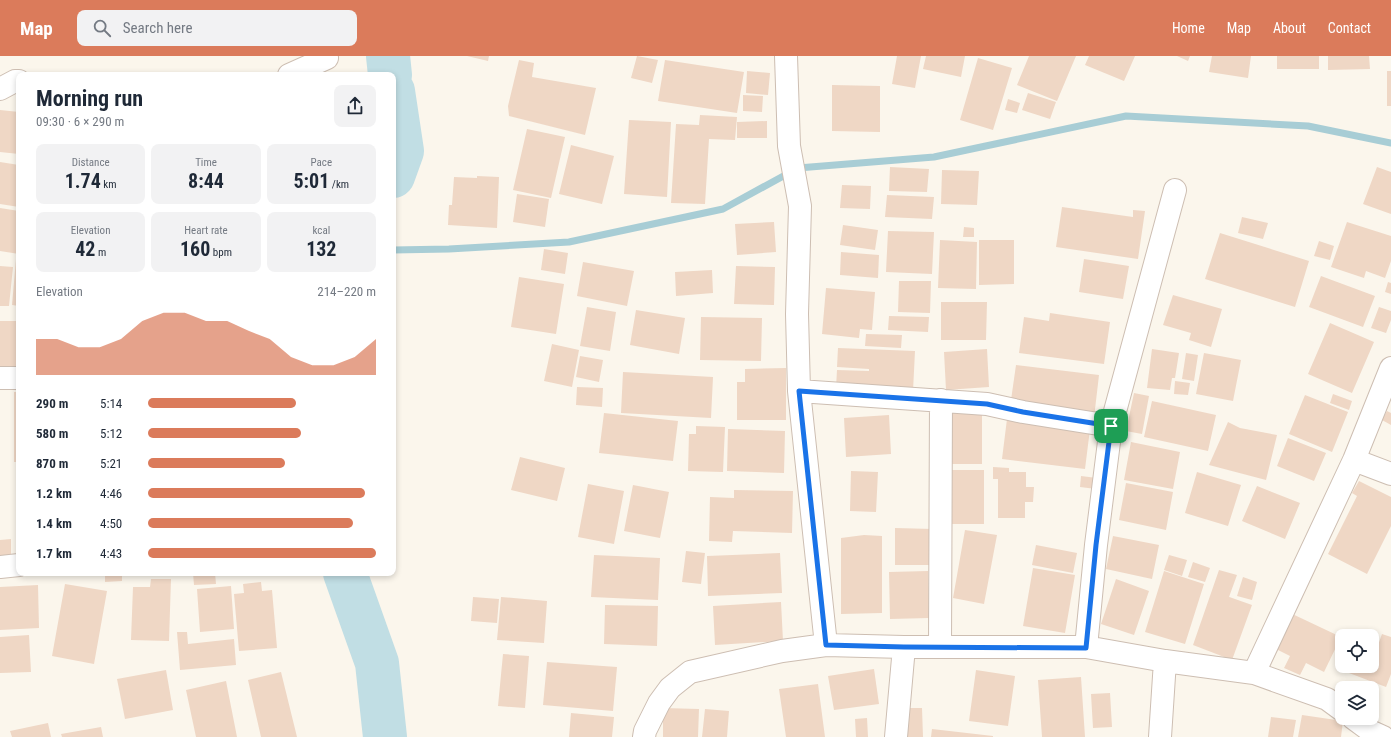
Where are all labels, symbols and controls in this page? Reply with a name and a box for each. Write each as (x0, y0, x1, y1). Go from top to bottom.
search box (77, 10, 357, 46)
text: Map (20, 17, 53, 40)
icon: search (91, 17, 113, 39)
text: Search here (123, 19, 193, 37)
text: Home (1172, 20, 1205, 36)
text: Map (1227, 20, 1251, 36)
text: About (1273, 20, 1306, 36)
text: Contact (1328, 20, 1371, 36)
button: share (334, 85, 376, 127)
text: Morning run (36, 86, 143, 111)
text: 09:30 · 6 × 290 m (36, 114, 124, 129)
text: Distance (72, 156, 110, 169)
text: Time (195, 156, 217, 169)
text: Pace (311, 156, 332, 169)
text: 1.74 (65, 169, 101, 193)
text: 8:44 (188, 169, 224, 193)
text: 5:01 (294, 169, 329, 193)
text: km (101, 178, 117, 191)
text: /km (329, 178, 349, 191)
text: Elevation (71, 224, 110, 237)
text: Heart rate (184, 224, 228, 237)
text: kcal (312, 224, 330, 237)
text: 42 (75, 237, 95, 261)
text: 160 (180, 237, 210, 261)
text: 132 (306, 237, 336, 261)
text: m (95, 246, 106, 259)
text: bpm (210, 246, 232, 259)
text: Elevation (36, 284, 83, 299)
text: 214–220 m (317, 284, 376, 299)
text: 290 m (36, 396, 68, 411)
text: 5:14 (100, 396, 122, 411)
pin (1094, 409, 1128, 443)
icon: arrive (1100, 415, 1122, 437)
text: 580 m (36, 426, 68, 441)
text: 5:12 (100, 426, 122, 441)
text: 870 m (36, 456, 68, 471)
text: 5:21 (100, 456, 122, 471)
text: 1.2 km (36, 486, 72, 501)
text: 4:46 (100, 486, 122, 501)
text: 1.4 km (36, 516, 72, 531)
text: 4:50 (100, 516, 122, 531)
text: 1.7 km (36, 546, 72, 561)
text: 4:43 (100, 546, 122, 561)
map controls (1335, 629, 1379, 725)
button: locate (1335, 629, 1379, 673)
button: layers (1335, 681, 1379, 725)

